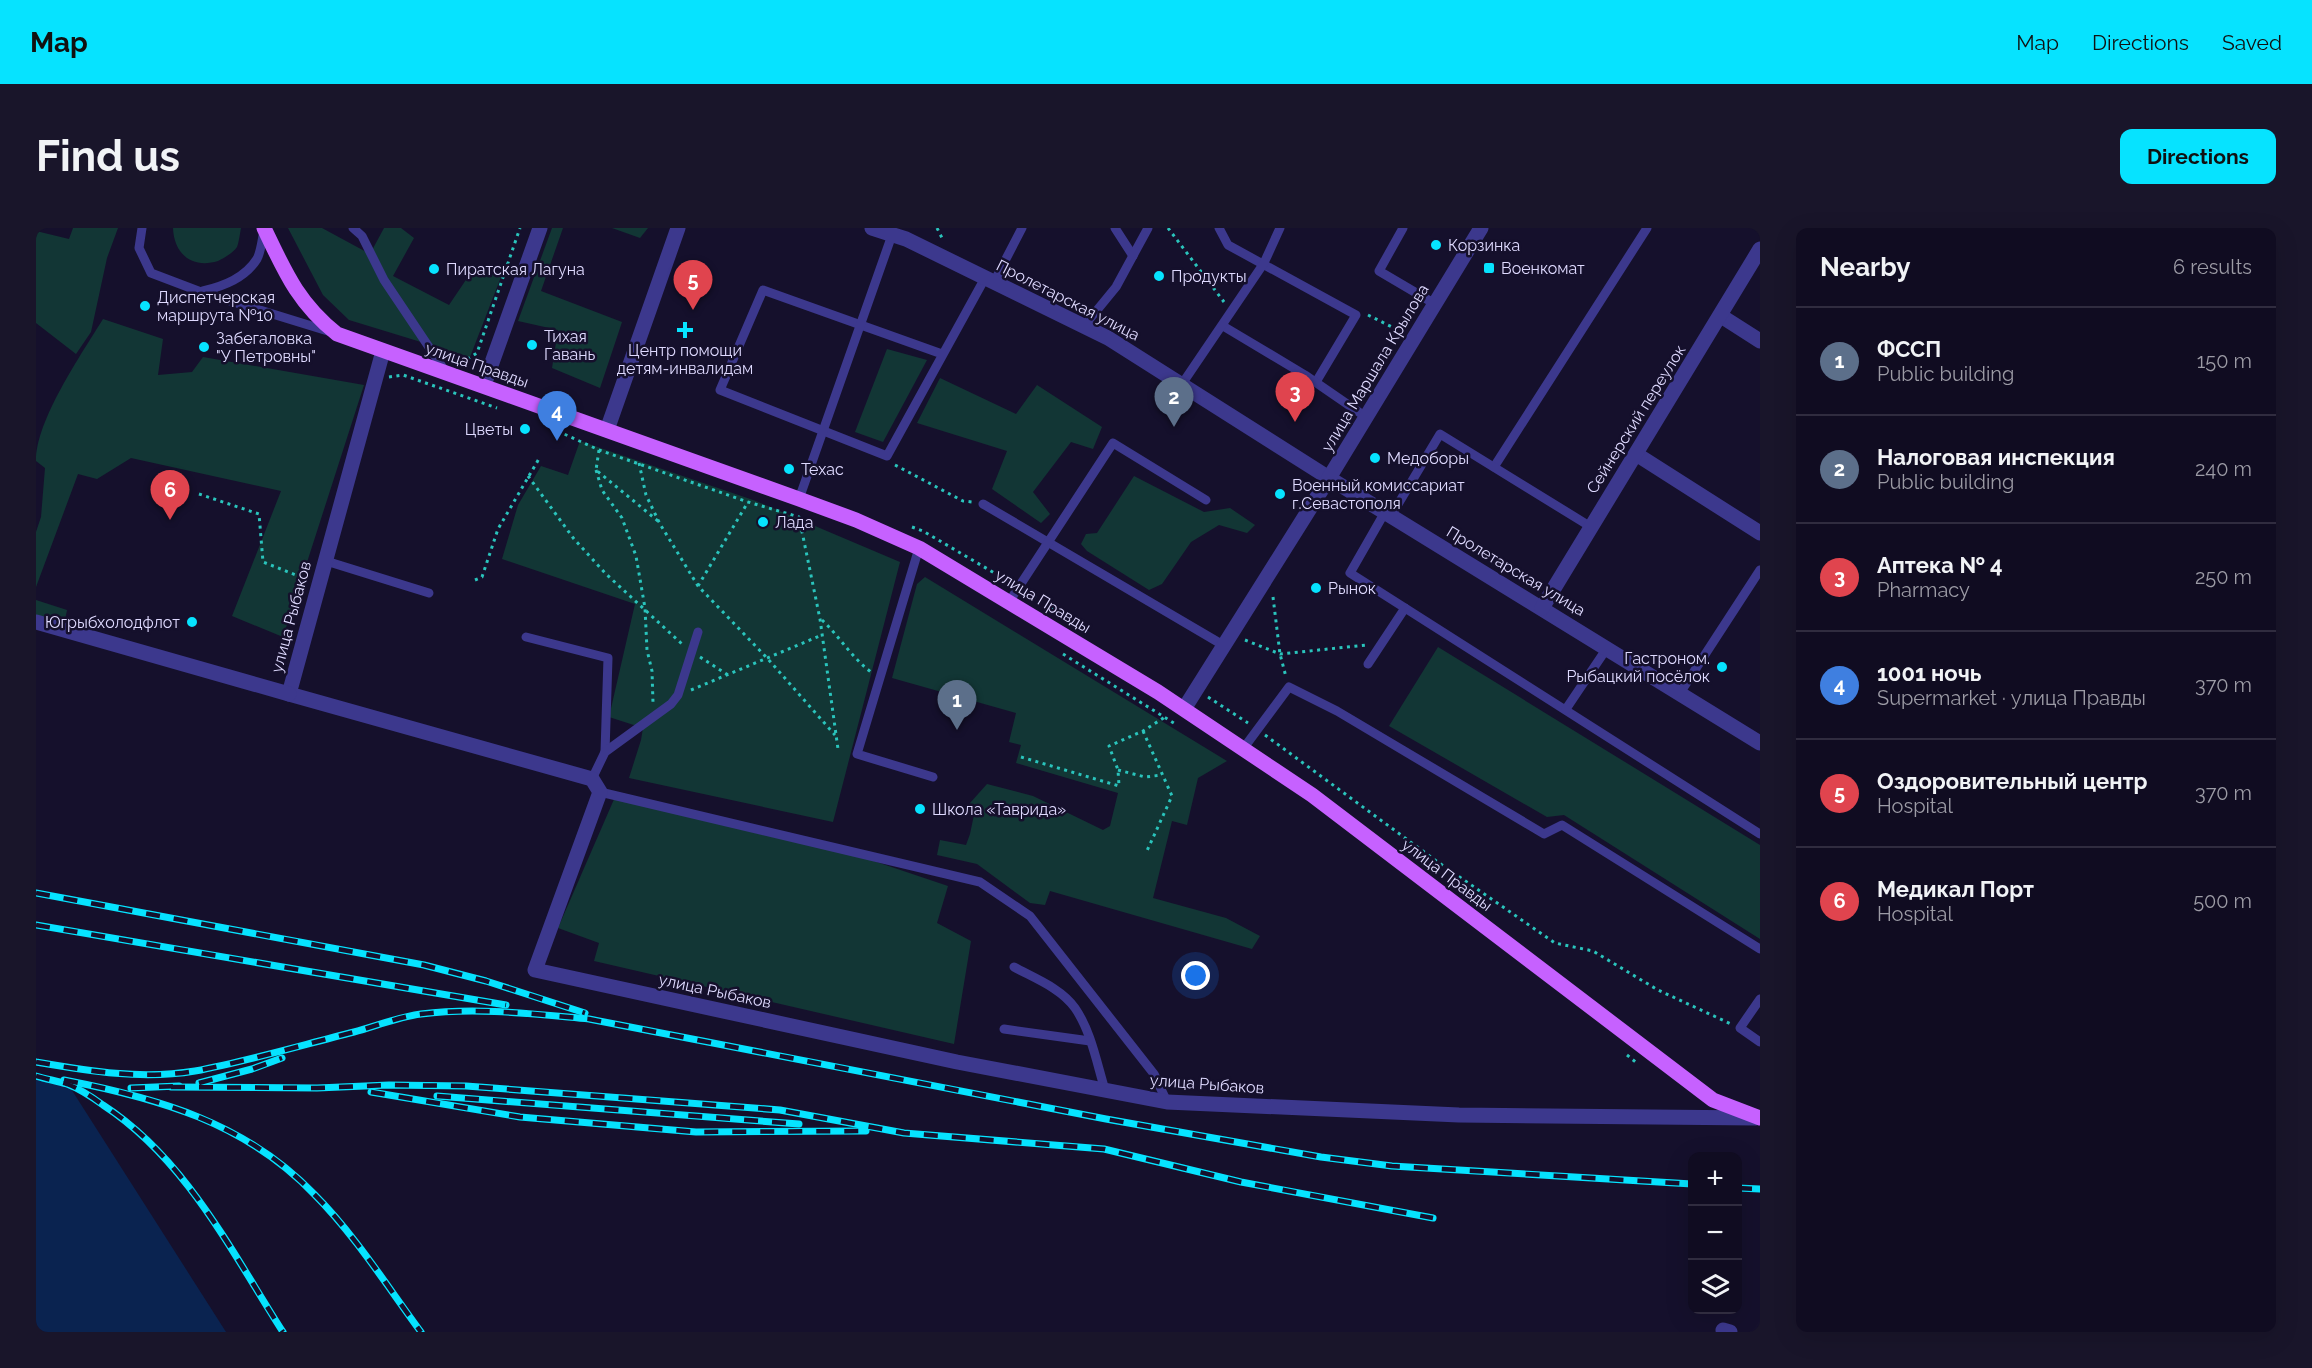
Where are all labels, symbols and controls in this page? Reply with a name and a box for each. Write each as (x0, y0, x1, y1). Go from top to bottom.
text: Map (30, 26, 88, 59)
text: Map (2016, 30, 2059, 55)
text: Directions (2092, 30, 2189, 55)
text: Saved (2222, 30, 2282, 55)
button: Directions (2120, 129, 2276, 184)
text: Find us (36, 132, 180, 181)
place label: Корзинка (1448, 236, 1520, 255)
marker: Корзинка (1429, 238, 1443, 252)
text: Nearby (1820, 252, 1910, 282)
text: 6 results (2173, 255, 2252, 279)
street label: Пролетарская улица (993, 256, 1143, 344)
place label: Военкомат (1501, 259, 1585, 278)
place label: Пиратская Лагуна (446, 260, 585, 279)
pin: 5 (674, 260, 712, 310)
marker: Военкомат (1482, 261, 1496, 275)
marker: Пиратская Лагуна (427, 262, 441, 276)
place label: Продукты (1171, 267, 1247, 286)
marker: Продукты (1152, 269, 1166, 283)
street label: улица Маршала Крылова (1317, 281, 1433, 455)
place label: Диспетчерская маршрута №10 (157, 288, 275, 325)
marker: Диспетчерская маршрута №10 (138, 299, 152, 313)
marker: Центр помощи детям-инвалидам (676, 321, 694, 339)
place label: Тихая Гавань (544, 327, 596, 364)
place label: Забегаловка "У Петровны" (216, 329, 316, 366)
text: ФССП (1877, 336, 1941, 362)
street label: улица Правды (423, 338, 531, 392)
marker: Тихая Гавань (525, 338, 539, 352)
marker: Забегаловка "У Петровны" (197, 340, 211, 354)
place label: Центр помощи детям-инвалидам (617, 341, 753, 378)
street label: Сейнерский переулок (1582, 341, 1690, 497)
text: 1 (1835, 349, 1844, 373)
text: 150 m (2197, 349, 2252, 373)
text: Public building (1877, 362, 2014, 386)
pin: 3 (1276, 372, 1314, 422)
pin: 2 (1154, 378, 1194, 427)
pin: 4 (538, 392, 576, 441)
place label: Цветы (465, 420, 513, 439)
marker: Цветы (518, 422, 532, 436)
text: Налоговая инспекция (1877, 444, 2115, 470)
place label: Медоборы (1387, 449, 1469, 468)
marker: Медоборы (1368, 451, 1382, 465)
text: 2 (1834, 457, 1845, 481)
text: 240 m (2195, 457, 2252, 481)
place label: Техас (801, 460, 844, 479)
marker: Техас (782, 462, 796, 476)
pin: 6 (150, 470, 190, 520)
text: Public building (1877, 470, 2014, 494)
place label: Военный комиссариат г.Севастополя (1292, 476, 1465, 513)
marker: Военный комиссариат г.Севастополя (1273, 487, 1287, 501)
place label: Лада (775, 513, 813, 532)
marker: Лада (756, 515, 770, 529)
street label: Пролетарская улица (1443, 522, 1589, 620)
text: Аптека № 4 (1877, 552, 2003, 578)
street label: улица Рыбаков (267, 559, 315, 675)
street label: улица Правды (992, 565, 1094, 637)
text: 3 (1834, 565, 1845, 589)
text: 250 m (2195, 565, 2252, 589)
text: Pharmacy (1877, 578, 1970, 602)
place label: Рынок (1328, 579, 1376, 598)
marker: Рынок (1309, 581, 1323, 595)
place label: Югрыбхолодфлот (45, 613, 180, 632)
marker: Югрыбхолодфлот (185, 615, 199, 629)
place label: Гастроном. Рыбацкий посёлок (1566, 649, 1710, 686)
marker: Гастроном. Рыбацкий посёлок (1715, 660, 1729, 674)
text: 1001 ночь (1877, 660, 1981, 686)
text: 4 (1834, 673, 1845, 697)
text: 370 m (2195, 673, 2252, 697)
pin: 1 (938, 680, 976, 730)
text: Supermarket · улица Правды (1877, 686, 2146, 710)
text: Оздоровительный центр (1877, 768, 2147, 794)
text: 5 (1834, 781, 1845, 805)
text: 370 m (2195, 781, 2252, 805)
text: Hospital (1877, 794, 1953, 818)
place label: Школа «Таврида» (932, 800, 1066, 819)
marker: Школа «Таврида» (913, 802, 927, 816)
street label: улица Правды (1398, 835, 1496, 915)
text: Медикал Порт (1877, 876, 2034, 902)
text: 6 (1833, 889, 1846, 913)
text: 500 m (2193, 889, 2252, 913)
text: Hospital (1877, 902, 1953, 926)
your location (1181, 961, 1210, 990)
street label: улица Рыбаков (657, 970, 773, 1012)
street label: улица Рыбаков (1149, 1071, 1265, 1097)
map controls (1688, 1152, 1742, 1314)
button: + (1688, 1152, 1742, 1206)
button: − (1688, 1206, 1742, 1260)
button: layers (1688, 1260, 1742, 1314)

